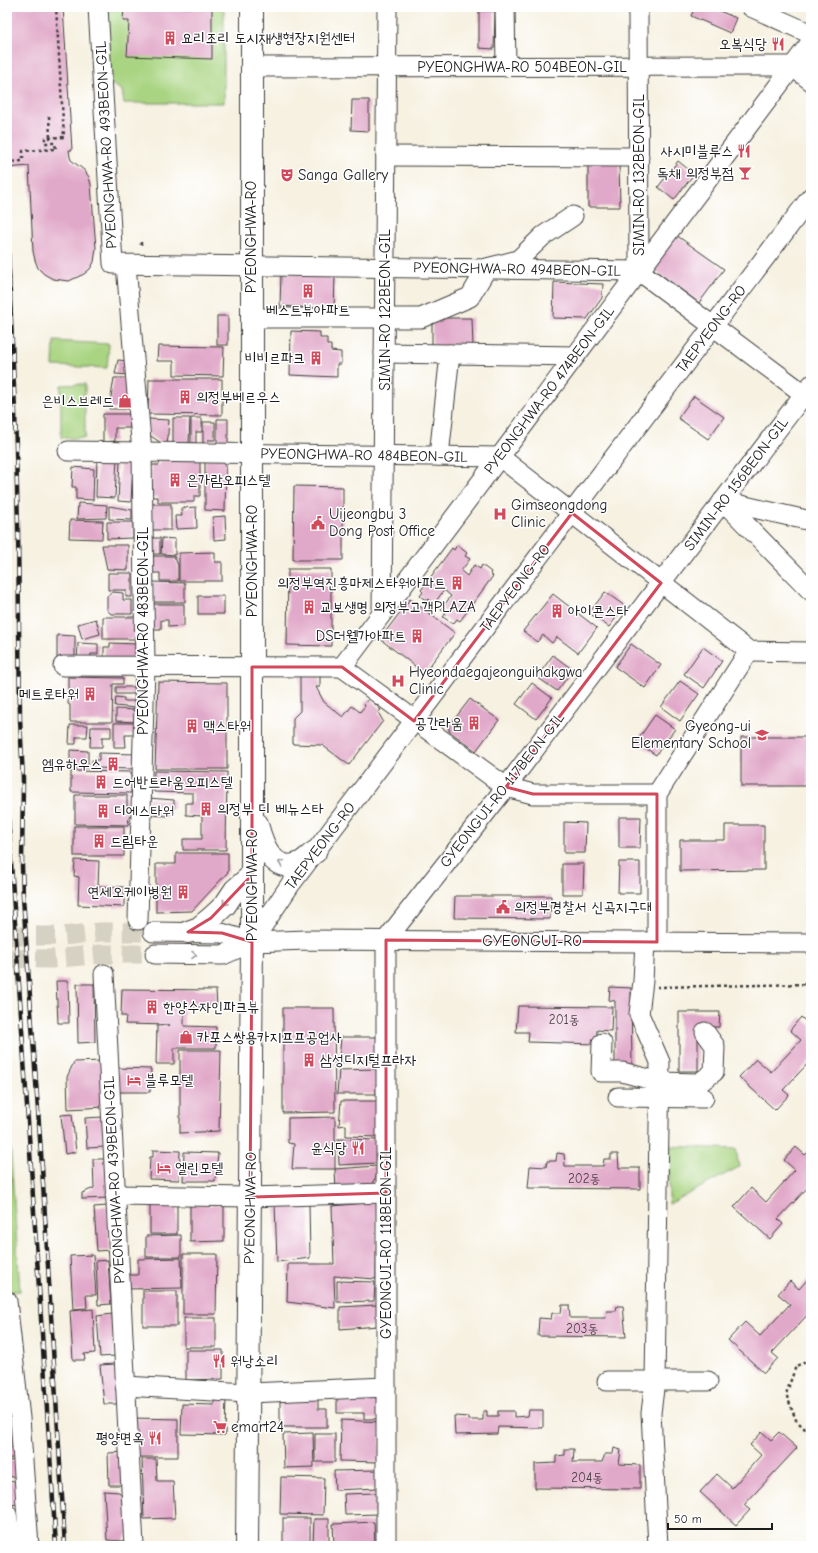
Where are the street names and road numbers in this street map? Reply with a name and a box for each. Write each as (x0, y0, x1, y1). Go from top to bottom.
street label: PYEONGHWA-RO 493BEON-GIL (92, 40, 120, 249)
street label: PYEONGHWA-RO 504BEON-GIL (417, 58, 627, 76)
street label: SIMIN-RO 132BEON-GIL (630, 94, 648, 256)
street label: PYEONGHWA-RO (242, 181, 260, 293)
street label: SIMIN-RO 122BEON-GIL (376, 229, 394, 391)
street label: PYEONGHWA-RO 494BEON-GIL (413, 258, 621, 280)
street label: TAEPYEONG-RO (672, 282, 750, 376)
street label: PYEONGHWA-RO 474BEON-GIL (480, 302, 618, 478)
street label: SIMIN-RO 156BEON-GIL (680, 413, 792, 554)
street label: PYEONGHWA-RO 484BEON-GIL (260, 444, 468, 466)
street label: PYEONGHWA-RO (243, 505, 261, 617)
street label: PYEONGHWA-RO 483BEON-GIL (134, 527, 152, 735)
street label: TAEPYEONG-RO (476, 541, 554, 635)
street label: GYEONGUI-RO 117BEON-GIL (436, 709, 568, 871)
street label: TAEPYEONG-RO (281, 799, 359, 893)
street label: PYEONGHWA-RO (243, 829, 261, 941)
street label: GYEONGUI-RO (482, 932, 582, 950)
street label: PYEONGHWA-RO 439BEON-GIL (100, 1075, 128, 1284)
street label: GYEONGUI-RO 118BEON-GIL (377, 1146, 395, 1339)
street label: PYEONGHWA-RO (240, 1152, 260, 1264)

